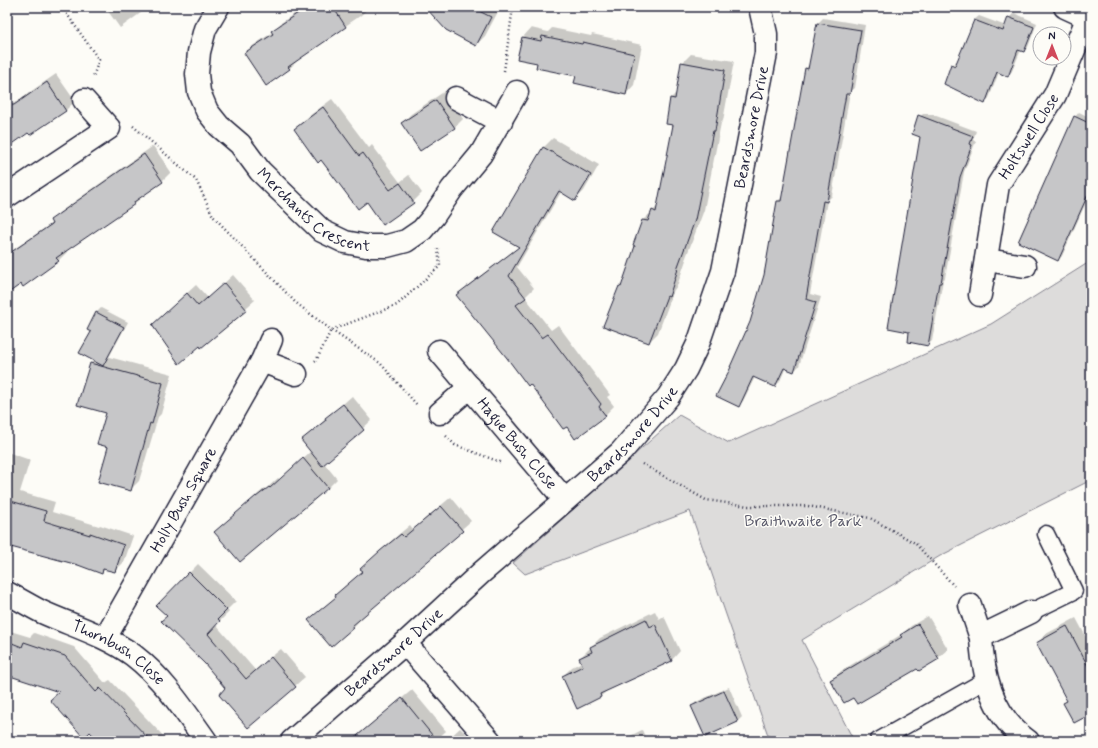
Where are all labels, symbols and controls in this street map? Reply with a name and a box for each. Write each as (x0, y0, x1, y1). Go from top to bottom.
north arrow (1032, 26, 1072, 66)
text: N (1048, 30, 1056, 44)
street label: Beardsmore Drive (729, 64, 774, 190)
street label: Holtswell Close (994, 89, 1064, 183)
street label: Merchants Crescent (252, 163, 371, 257)
street label: Beardsmore Drive (583, 382, 683, 487)
street label: Hague Bush Close (472, 393, 562, 494)
street label: Holly Bush Square (145, 443, 222, 556)
park label: Braithwaite Park (744, 511, 862, 532)
street label: Beardsmore Drive (340, 603, 447, 701)
street label: Thornbush Close (69, 615, 170, 690)

